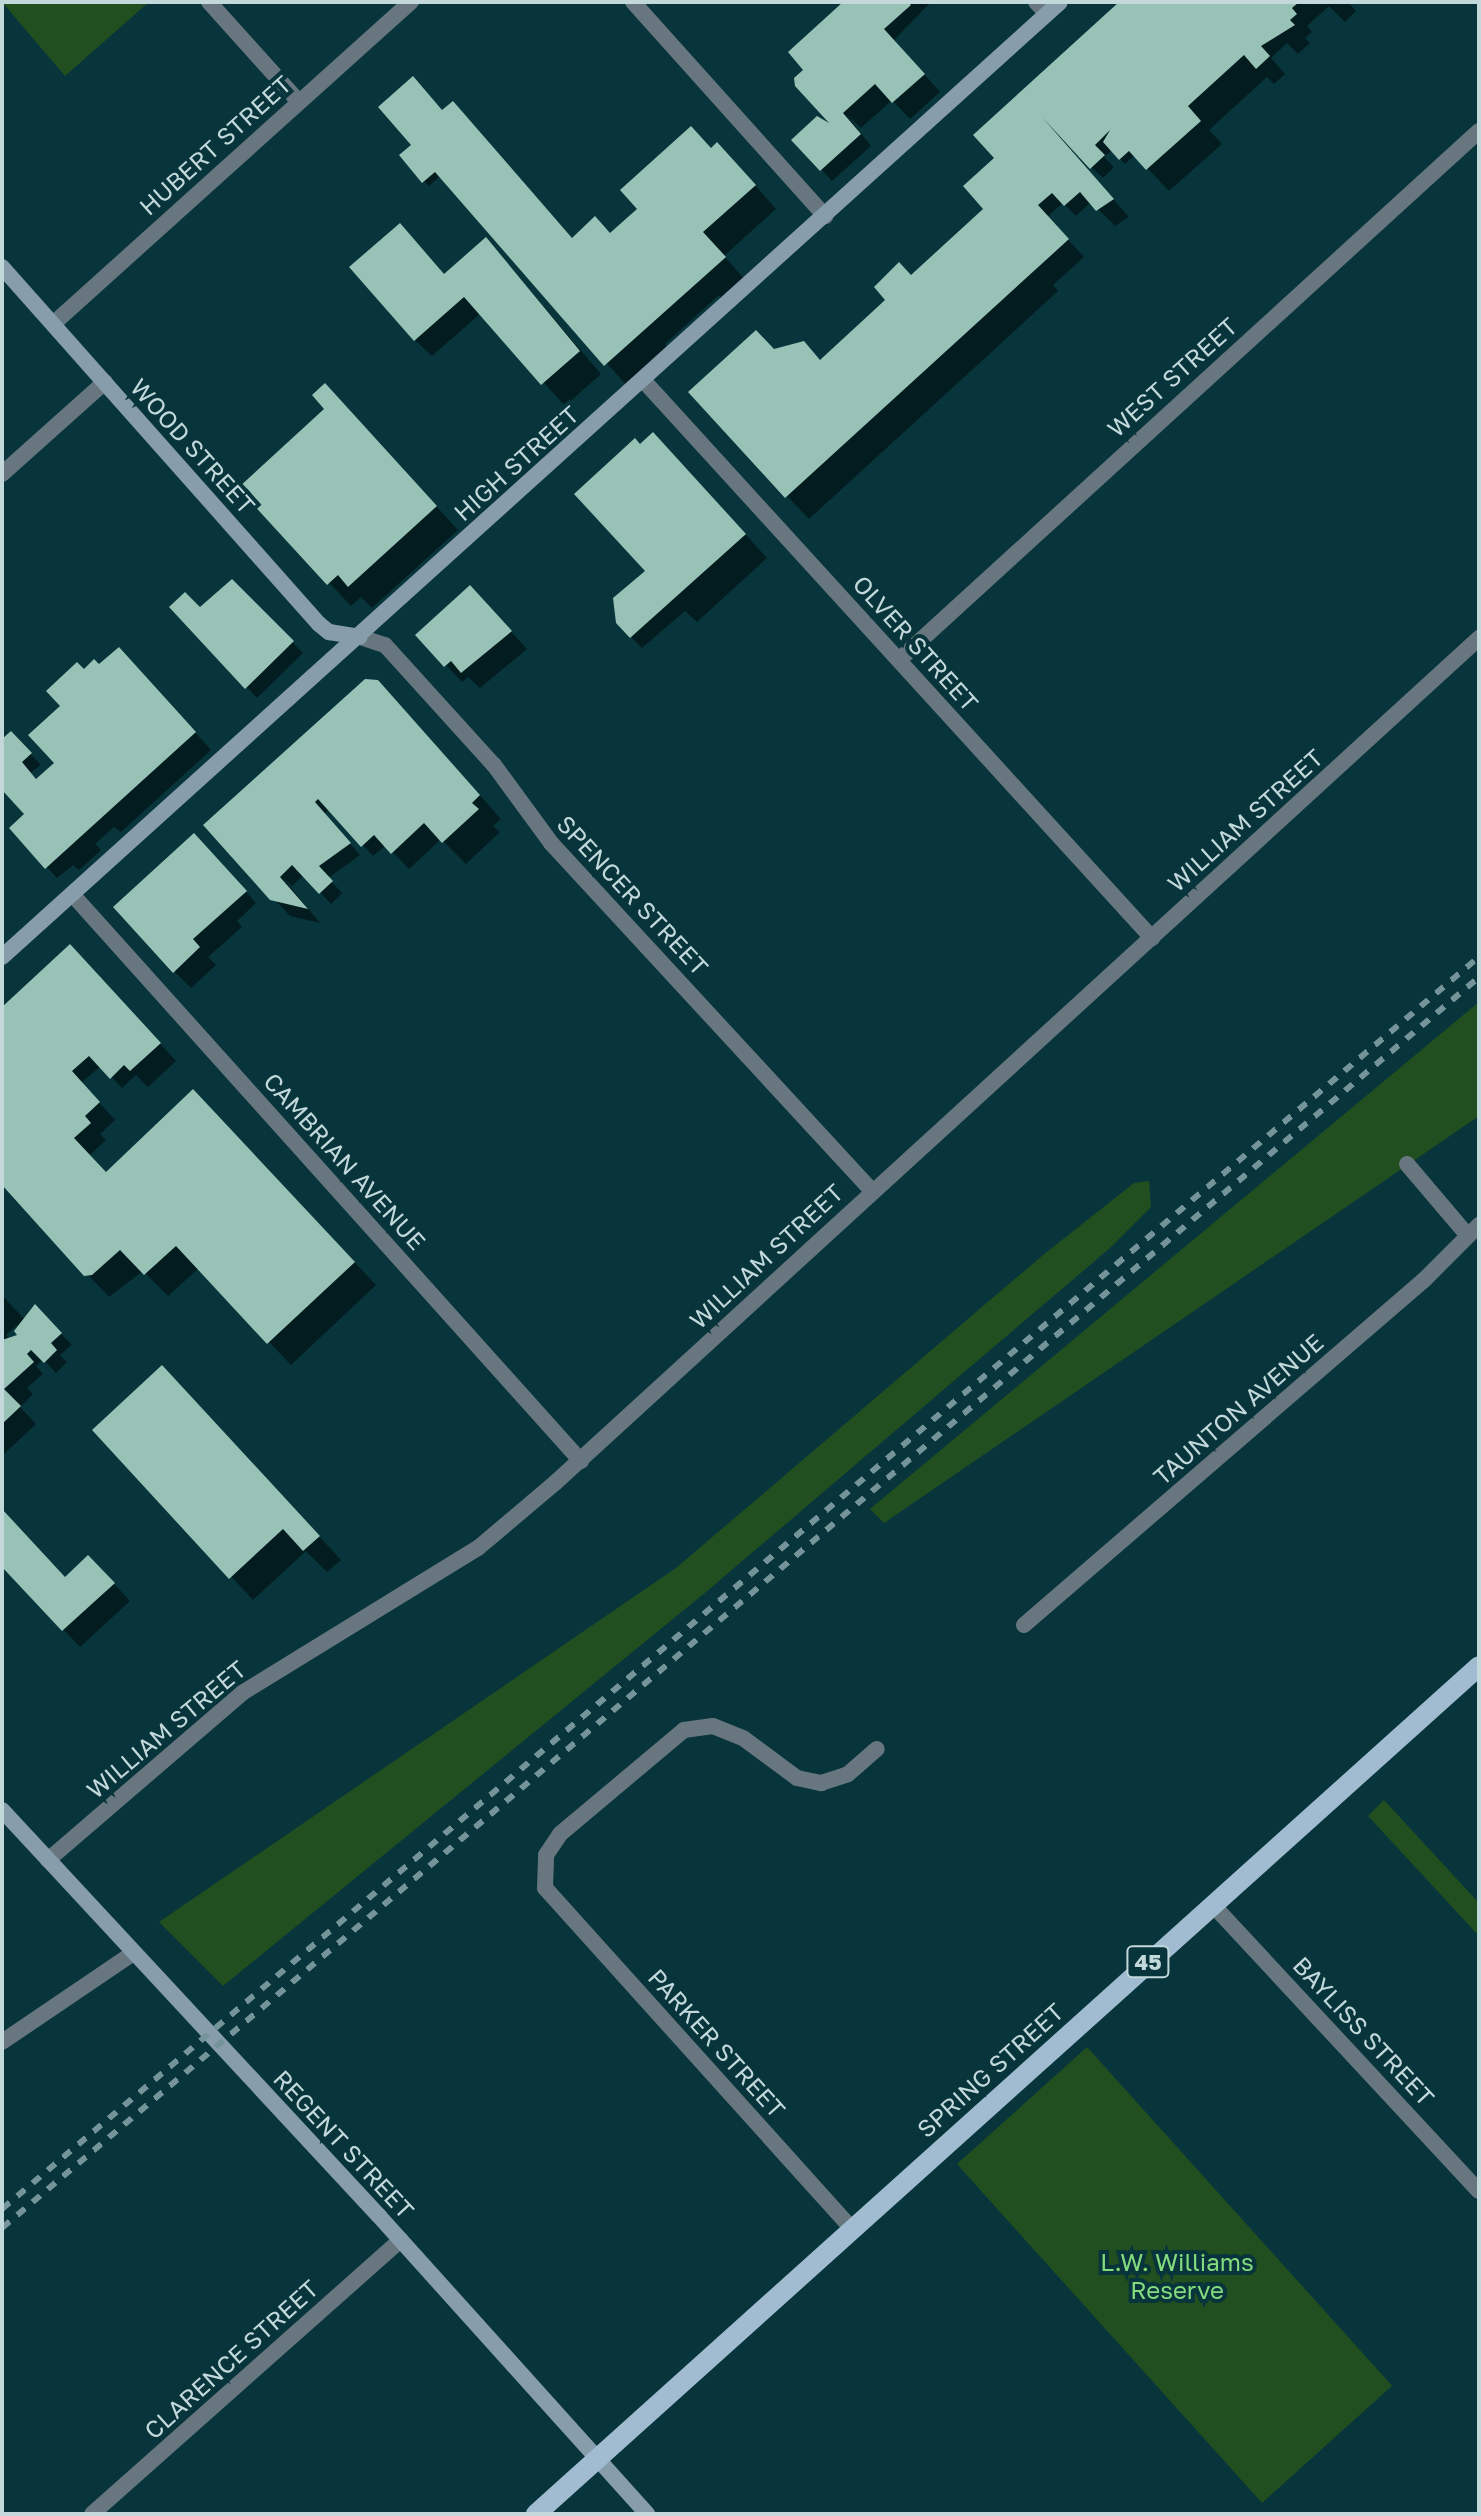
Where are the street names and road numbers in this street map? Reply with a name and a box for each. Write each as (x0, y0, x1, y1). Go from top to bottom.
street label: HUBERT STREET (133, 69, 297, 221)
street label: WEST STREET (1101, 311, 1243, 443)
street label: WOOD STREET (125, 373, 261, 519)
street label: HIGH STREET (448, 400, 584, 526)
street label: OLVER STREET (847, 569, 985, 717)
street label: WILLIAM STREET (1161, 743, 1329, 897)
street label: SPENCER STREET (552, 809, 714, 981)
street label: CAMBRIAN AVENUE (258, 1067, 432, 1255)
street label: WILLIAM STREET (683, 1178, 849, 1334)
street label: TAUNTON AVENUE (1147, 1327, 1329, 1491)
street label: WILLIAM STREET (81, 1654, 251, 1804)
road number: 45 (1126, 1944, 1170, 1980)
street label: BAYLISS STREET (1288, 1950, 1440, 2112)
street label: PARKER STREET (643, 1963, 791, 2123)
street label: SPRING STREET (911, 1997, 1069, 2143)
street label: REGENT STREET (268, 2064, 420, 2224)
street label: CLARENCE STREET (138, 2273, 324, 2445)

